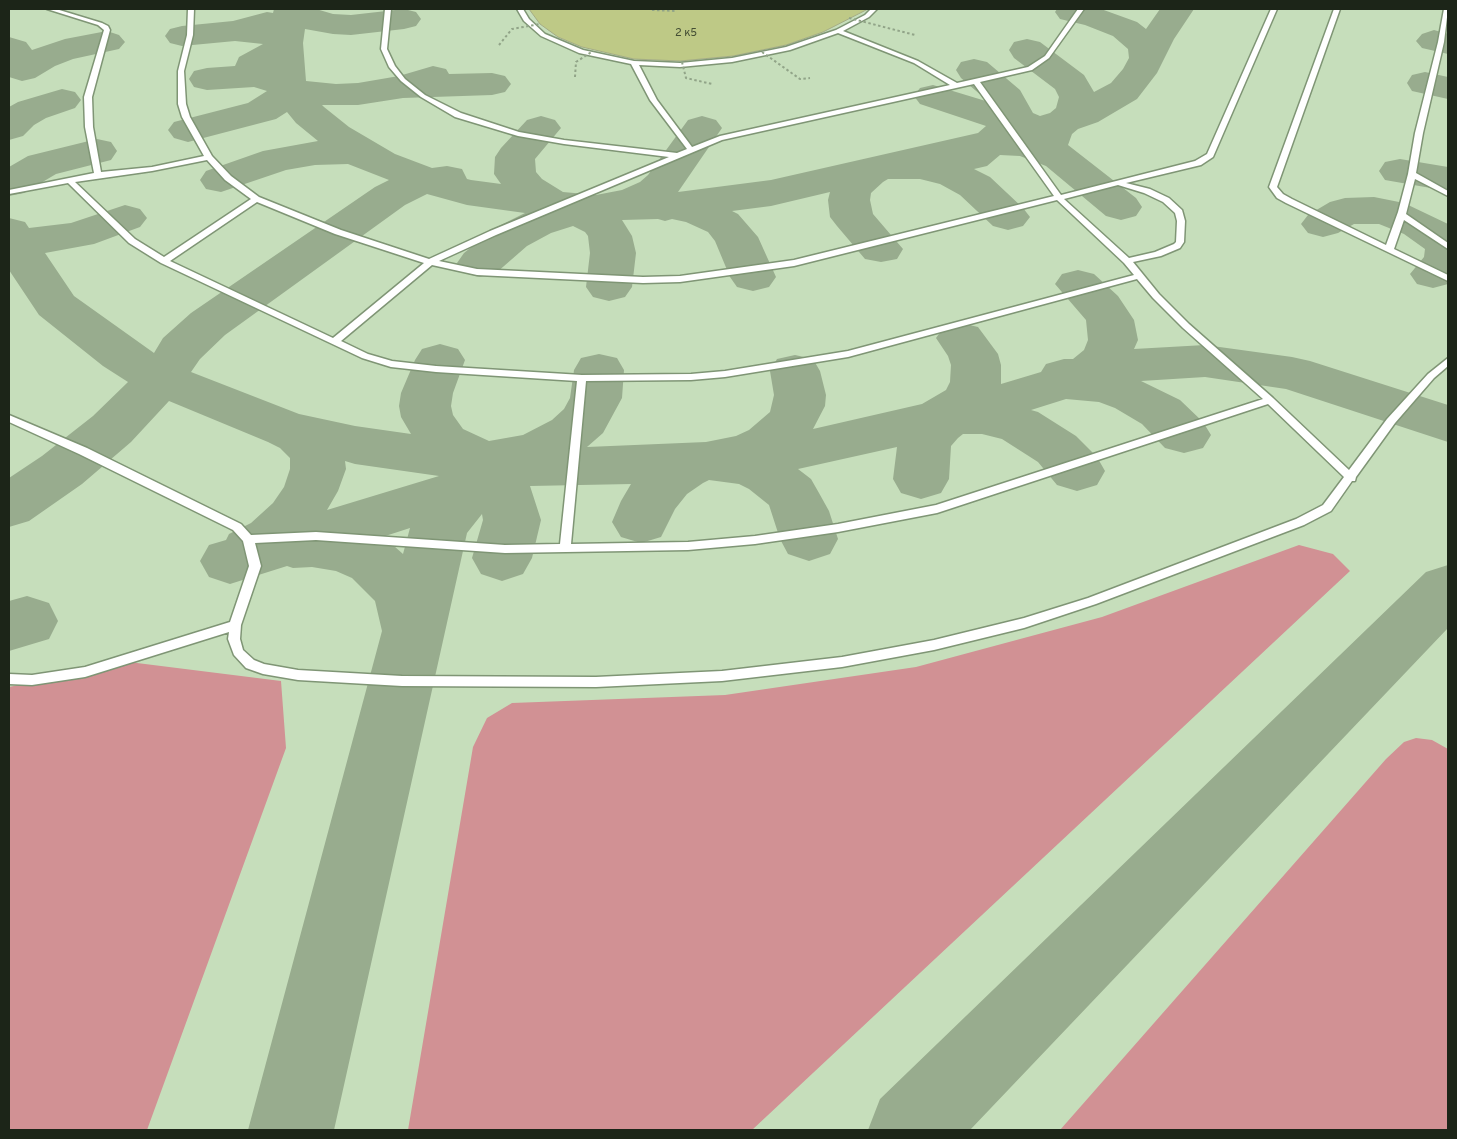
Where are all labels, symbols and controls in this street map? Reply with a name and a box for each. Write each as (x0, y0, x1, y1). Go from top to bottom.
house number: 2 к5 (675, 27, 697, 41)

